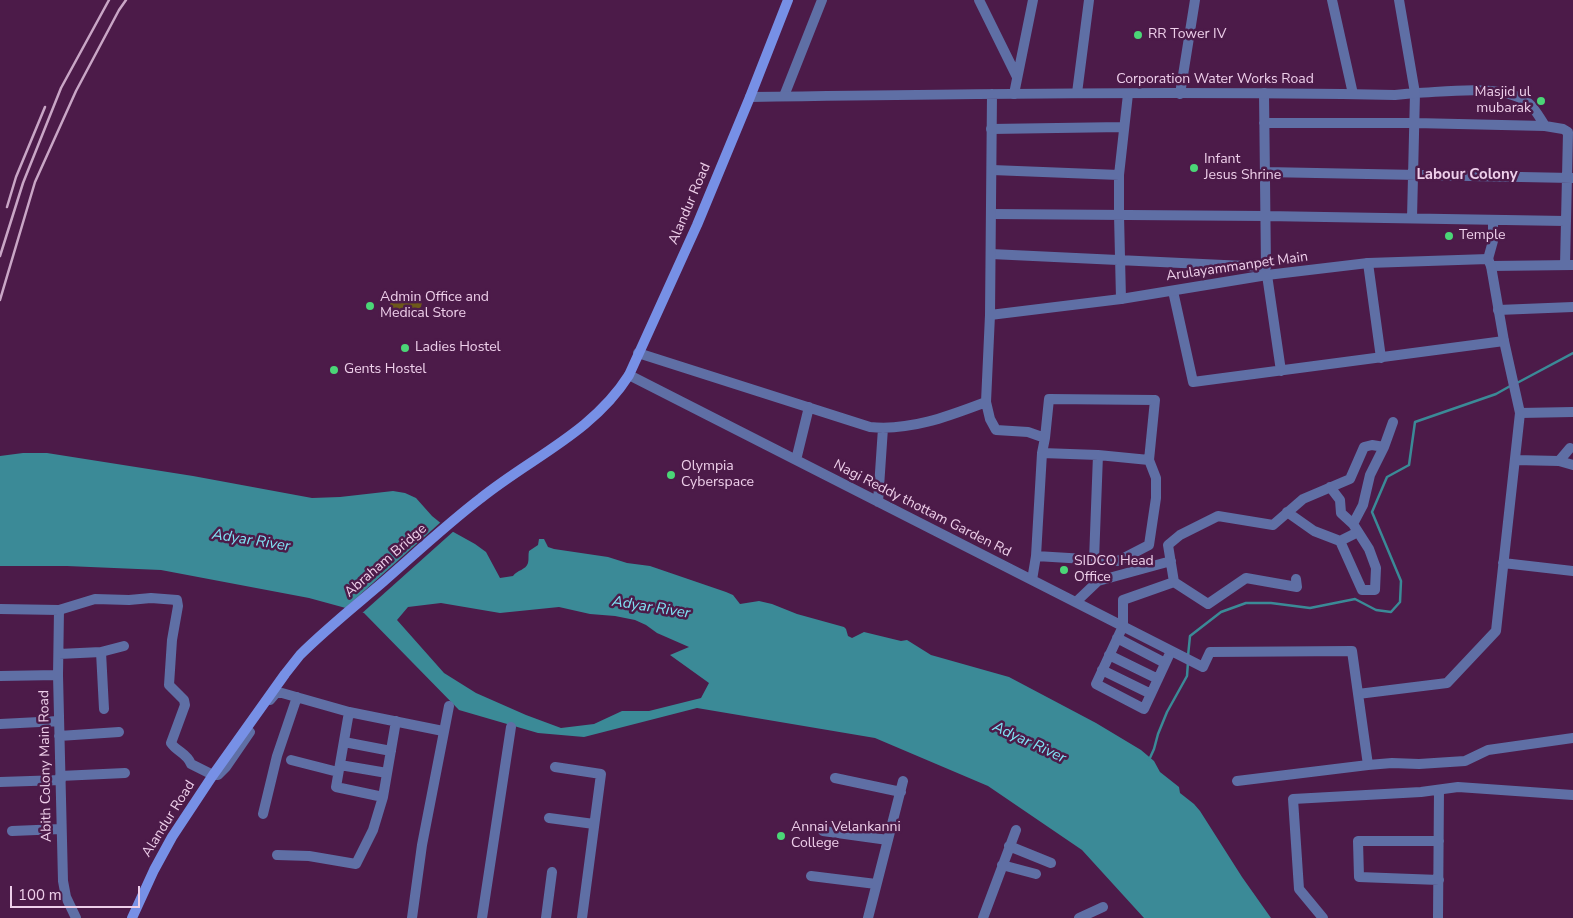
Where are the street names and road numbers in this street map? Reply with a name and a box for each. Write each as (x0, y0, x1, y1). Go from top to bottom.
street label: Corporation Water Works Road (1116, 72, 1314, 88)
street label: Alandur Road (665, 161, 715, 247)
street label: Arulayammanpet Main (1165, 249, 1309, 285)
street label: Nagi Reddy thottam Garden Rd (831, 457, 1013, 561)
street label: Abraham Bridge (342, 521, 430, 601)
street label: Abith Colony Main Road (36, 690, 56, 842)
street label: Alandur Road (139, 778, 199, 860)

